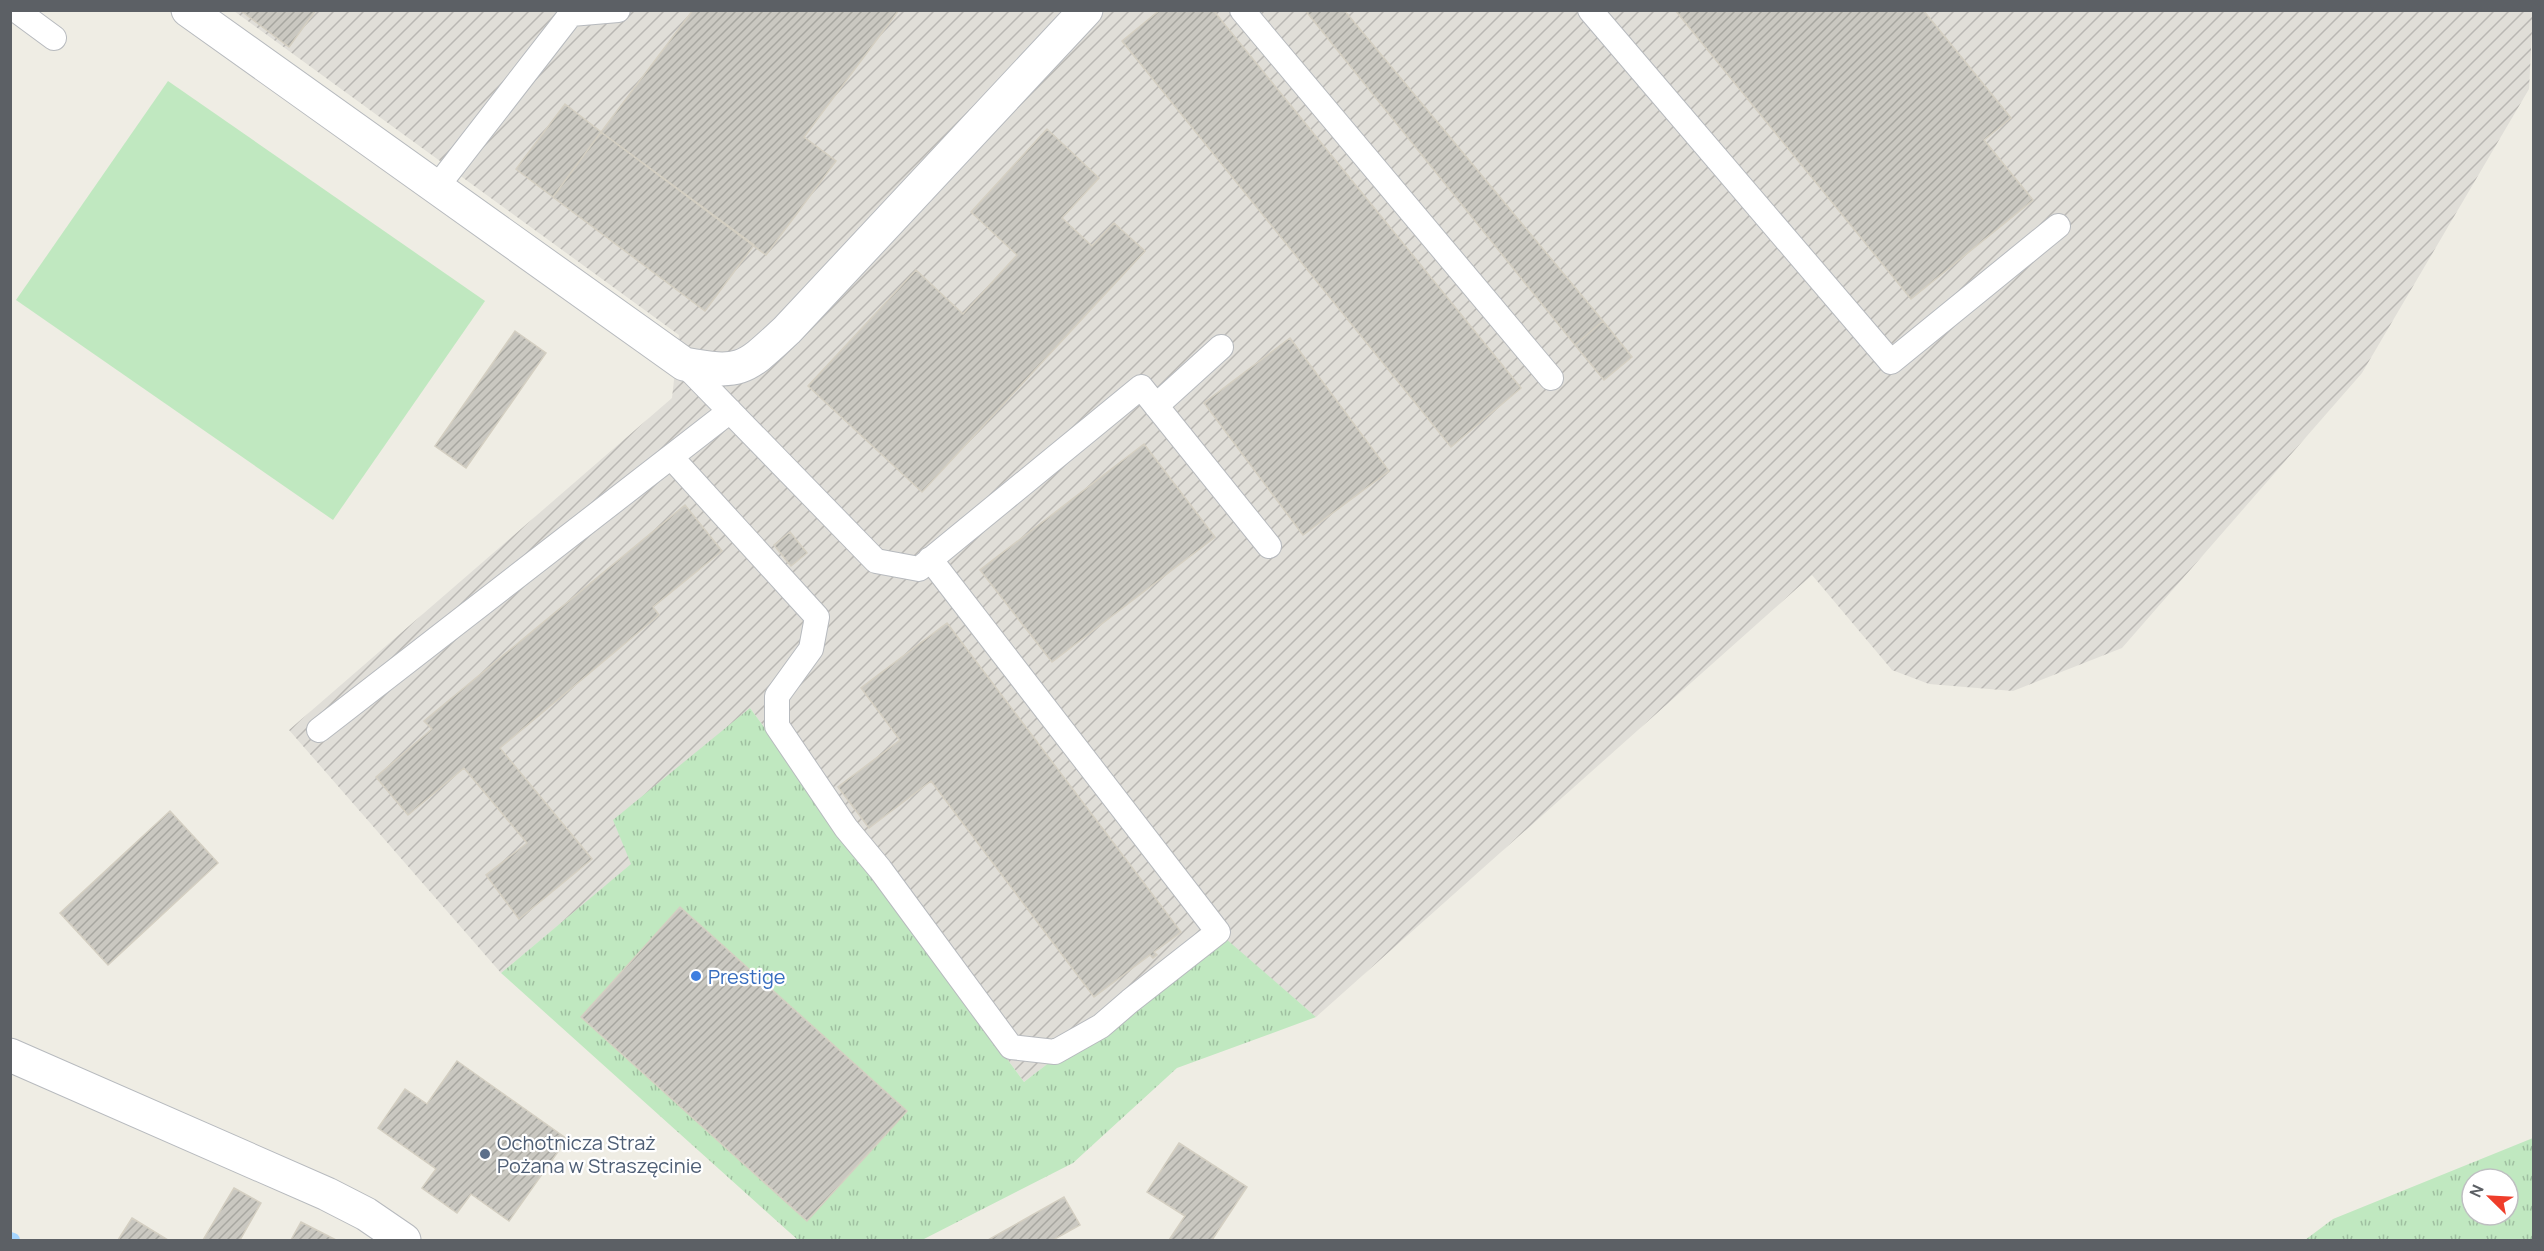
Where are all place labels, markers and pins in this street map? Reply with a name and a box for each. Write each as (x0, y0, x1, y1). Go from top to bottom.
place label: Prestige (708, 963, 786, 990)
marker: Prestige (689, 969, 703, 983)
place label: Ochotnicza Straż Pożana w Straszęcinie (497, 1129, 702, 1179)
marker: Ochotnicza Straż Pożana w Straszęcinie (478, 1147, 492, 1161)

